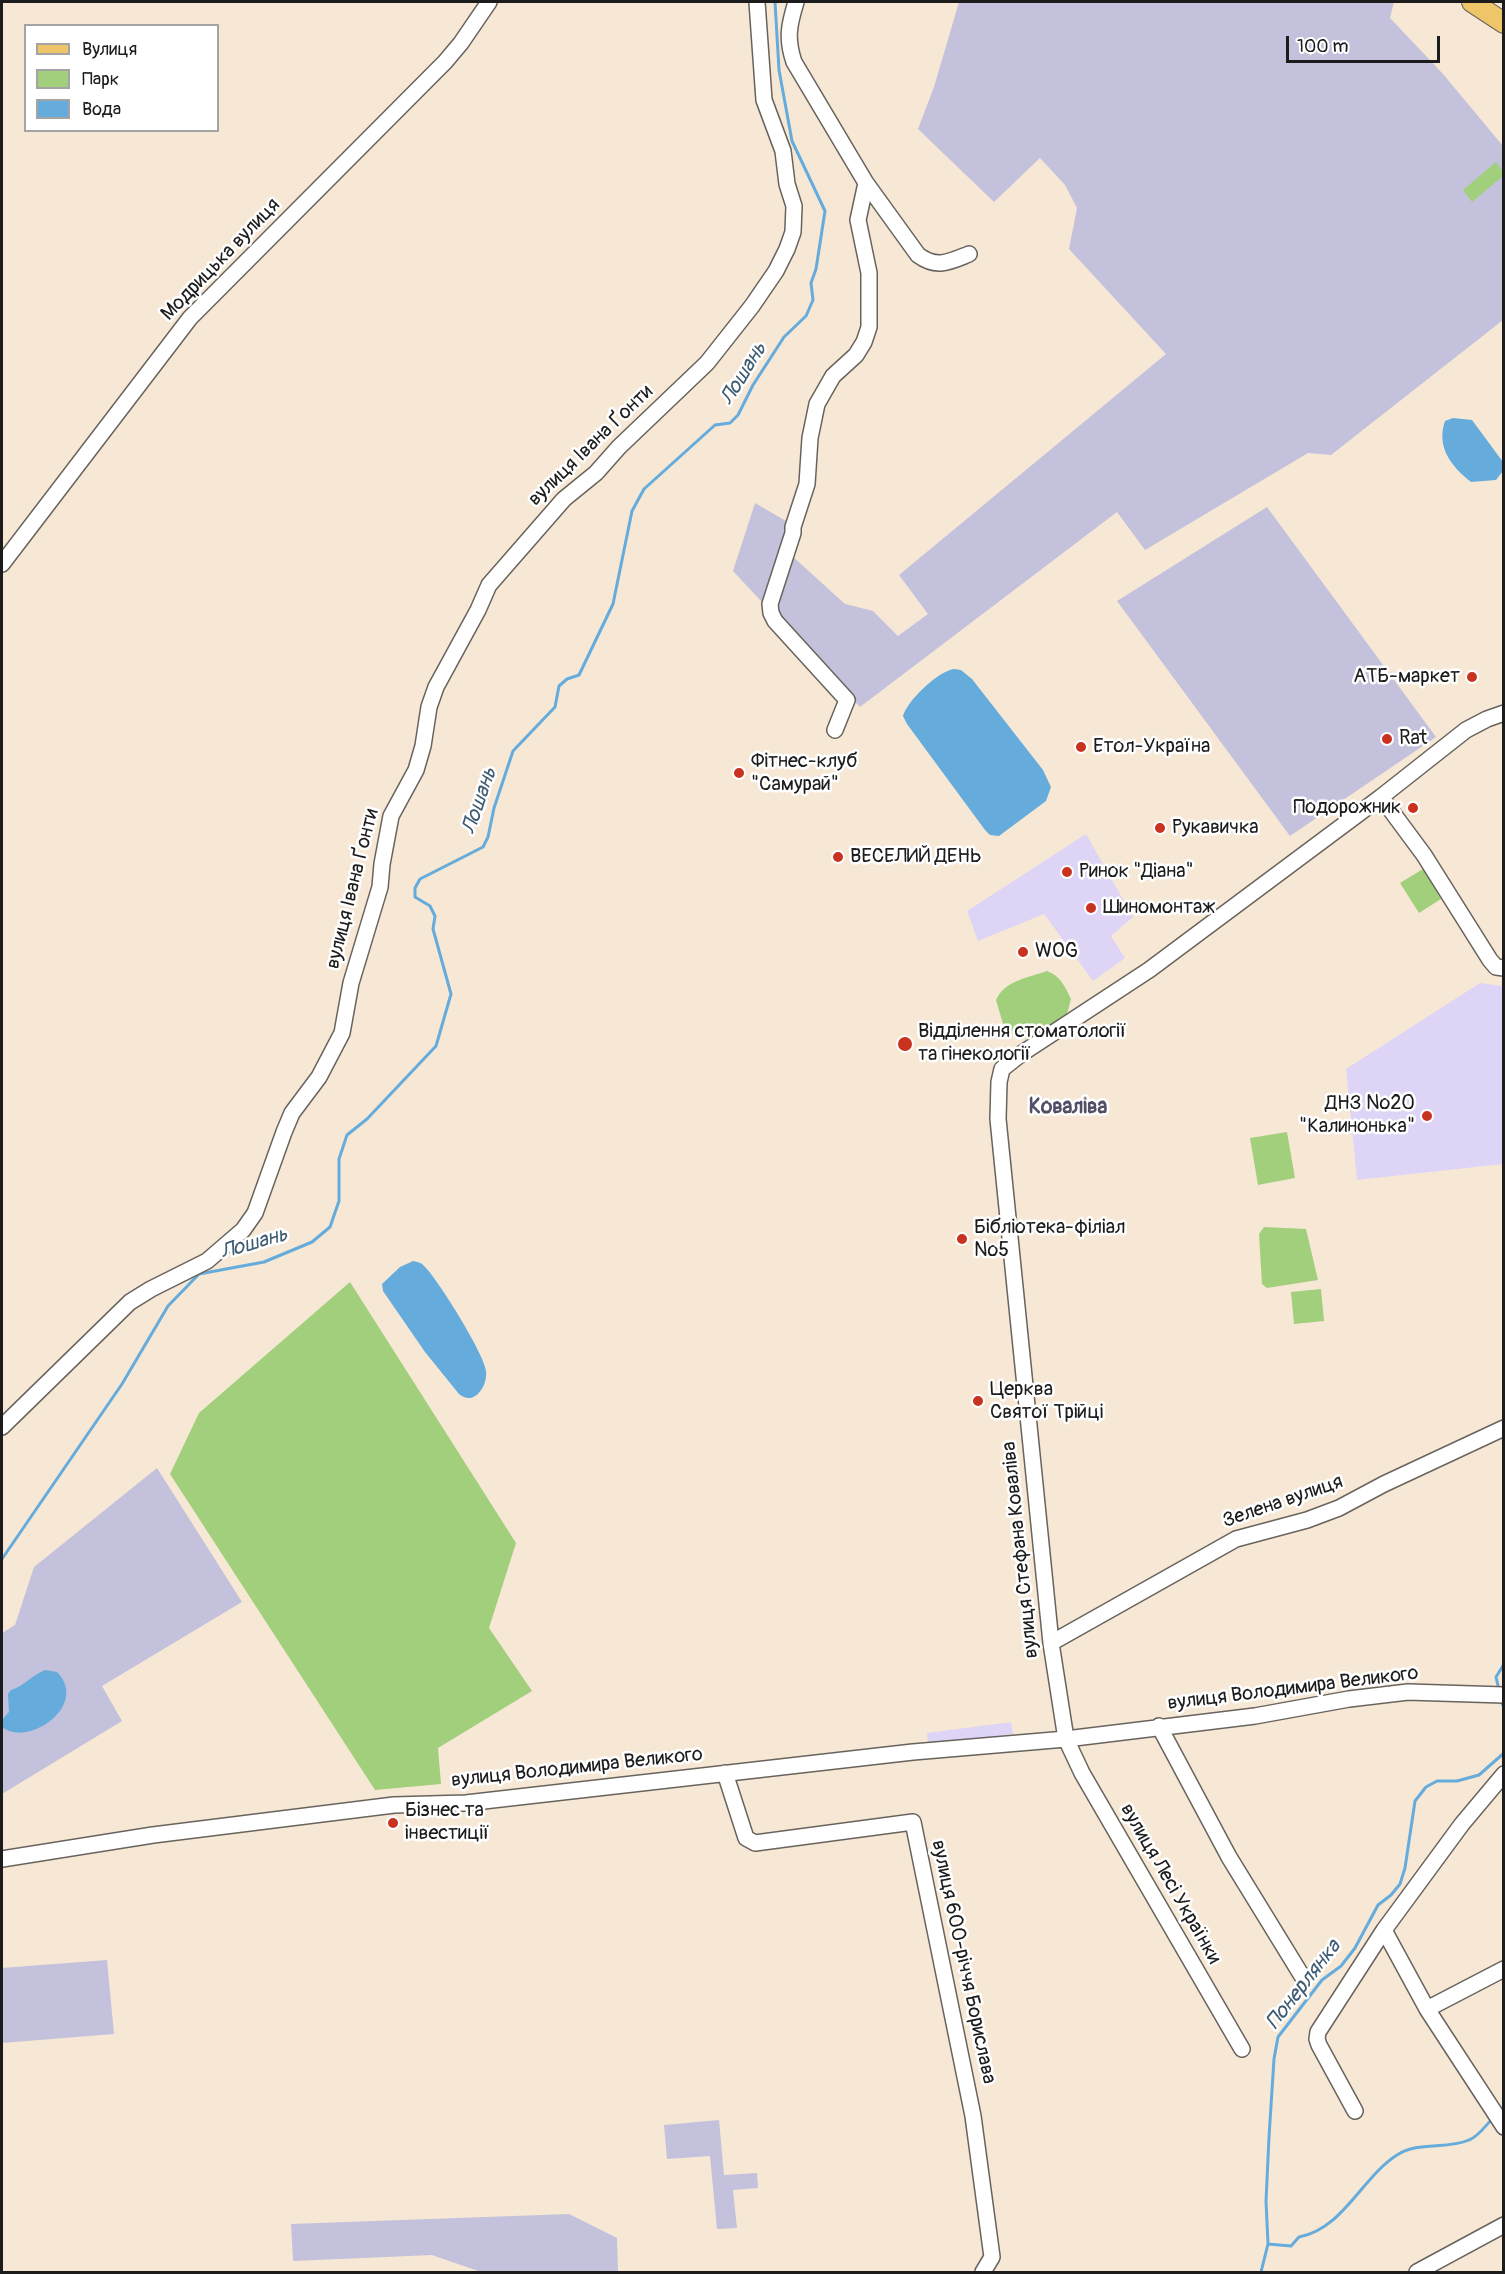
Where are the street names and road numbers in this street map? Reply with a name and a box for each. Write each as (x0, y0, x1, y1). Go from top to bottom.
street label: Модрицька вулиця (156, 194, 286, 326)
street label: вулиця Івана Ґонти (524, 380, 658, 512)
street label: вулиця Івана Ґонти (322, 806, 384, 972)
street label: вулиця Стефана Коваліва (998, 1440, 1044, 1660)
street label: Зелена вулиця (1220, 1470, 1346, 1534)
street label: вулиця Володимира Великого (1166, 1662, 1420, 1716)
street label: вулиця Володимира Великого (450, 1743, 704, 1793)
street label: вулиця Лесі Українки (1114, 1800, 1226, 1968)
street label: вулиця 600-річчя Борислава (925, 1838, 1001, 2086)

